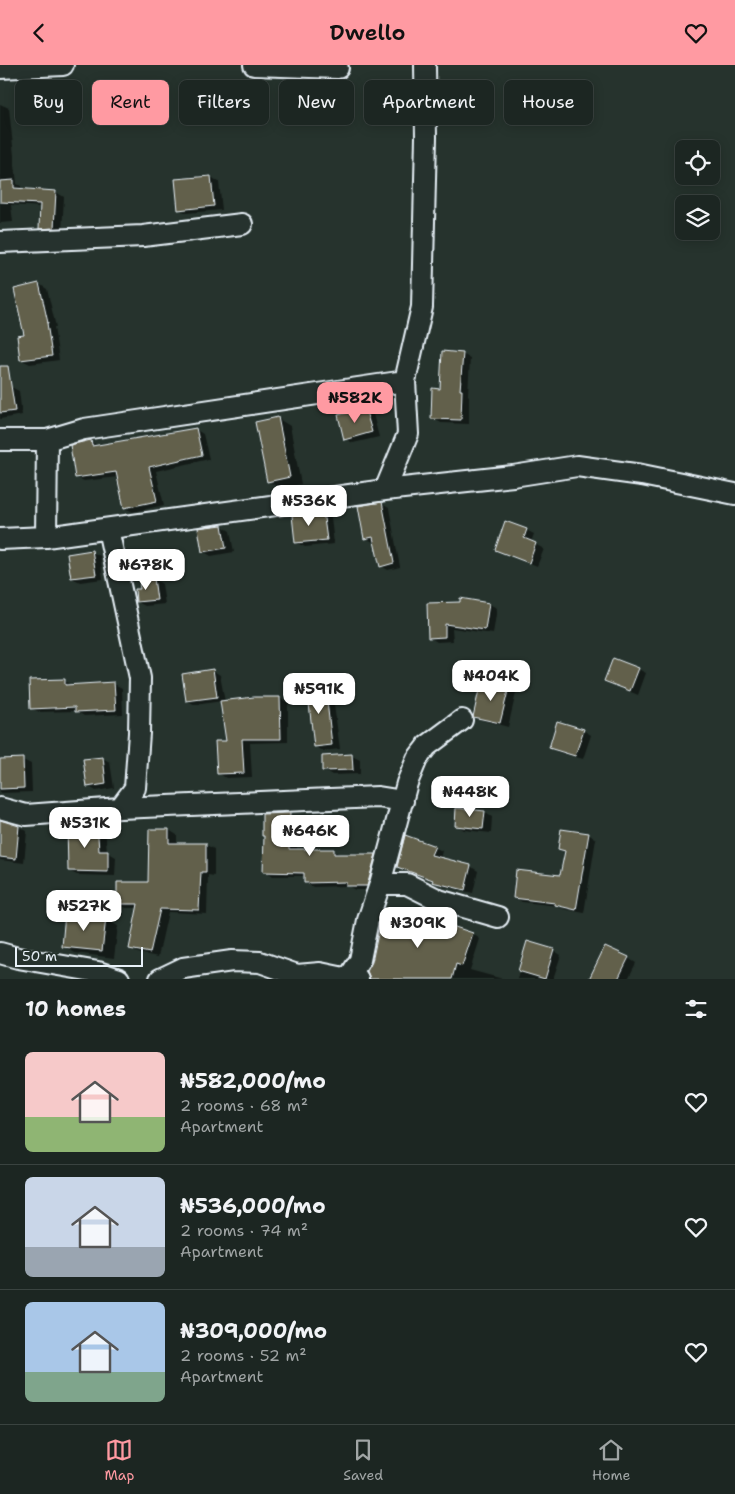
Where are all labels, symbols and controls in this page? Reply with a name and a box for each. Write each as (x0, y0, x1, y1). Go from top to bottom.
text: Dwello (330, 18, 405, 47)
icon: back (25, 19, 53, 47)
icon: heart (682, 19, 710, 47)
chip: Buy (15, 80, 82, 125)
chip: Rent (92, 80, 169, 125)
chip: Filters (179, 80, 269, 125)
chip: New (279, 80, 354, 125)
chip: Apartment (364, 80, 494, 125)
chip: House (504, 80, 593, 125)
map controls (675, 140, 720, 240)
button: locate (675, 140, 720, 185)
button: layers (675, 195, 720, 240)
pin: ₦582K (320, 381, 390, 424)
text: ₦582K (328, 387, 382, 408)
pin: ₦536K (274, 485, 344, 527)
text: ₦536K (282, 490, 336, 511)
pin: ₦678K (111, 549, 181, 591)
text: ₦678K (119, 554, 173, 575)
pin: ₦404K (456, 659, 526, 702)
text: ₦404K (463, 665, 519, 686)
pin: ₦591K (284, 673, 354, 715)
text: ₦591K (294, 678, 344, 699)
pin: ₦448K (435, 775, 505, 818)
text: ₦448K (442, 781, 498, 802)
pin: ₦531K (50, 807, 120, 849)
text: ₦531K (60, 812, 110, 833)
pin: ₦646K (275, 815, 345, 857)
text: ₦646K (282, 820, 338, 841)
pin: ₦527K (49, 889, 119, 932)
text: ₦527K (57, 895, 111, 916)
pin: ₦309K (383, 907, 453, 949)
text: ₦309K (390, 912, 446, 933)
scale bar (15, 944, 142, 967)
text: 50 m (22, 947, 57, 965)
text: 10 homes (25, 995, 126, 1023)
icon: filters (682, 995, 710, 1023)
text: ₦582,000/mo (180, 1067, 326, 1095)
icon: home (65, 1072, 125, 1132)
icon: heart (682, 1088, 710, 1116)
text: 2 rooms · 68 m² (180, 1095, 308, 1116)
text: Apartment (180, 1116, 263, 1137)
text: ₦536,000/mo (180, 1192, 326, 1220)
icon: home (65, 1197, 125, 1257)
icon: heart (682, 1213, 710, 1241)
text: 2 rooms · 74 m² (180, 1220, 308, 1241)
text: Apartment (180, 1241, 263, 1262)
text: ₦309,000/mo (180, 1317, 327, 1345)
icon: home (65, 1322, 125, 1382)
icon: heart (682, 1338, 710, 1366)
text: 2 rooms · 52 m² (180, 1345, 307, 1366)
text: Apartment (180, 1366, 263, 1387)
tab: Map (104, 1436, 134, 1484)
tab: Saved (343, 1436, 383, 1484)
tab: Home (592, 1436, 631, 1484)

